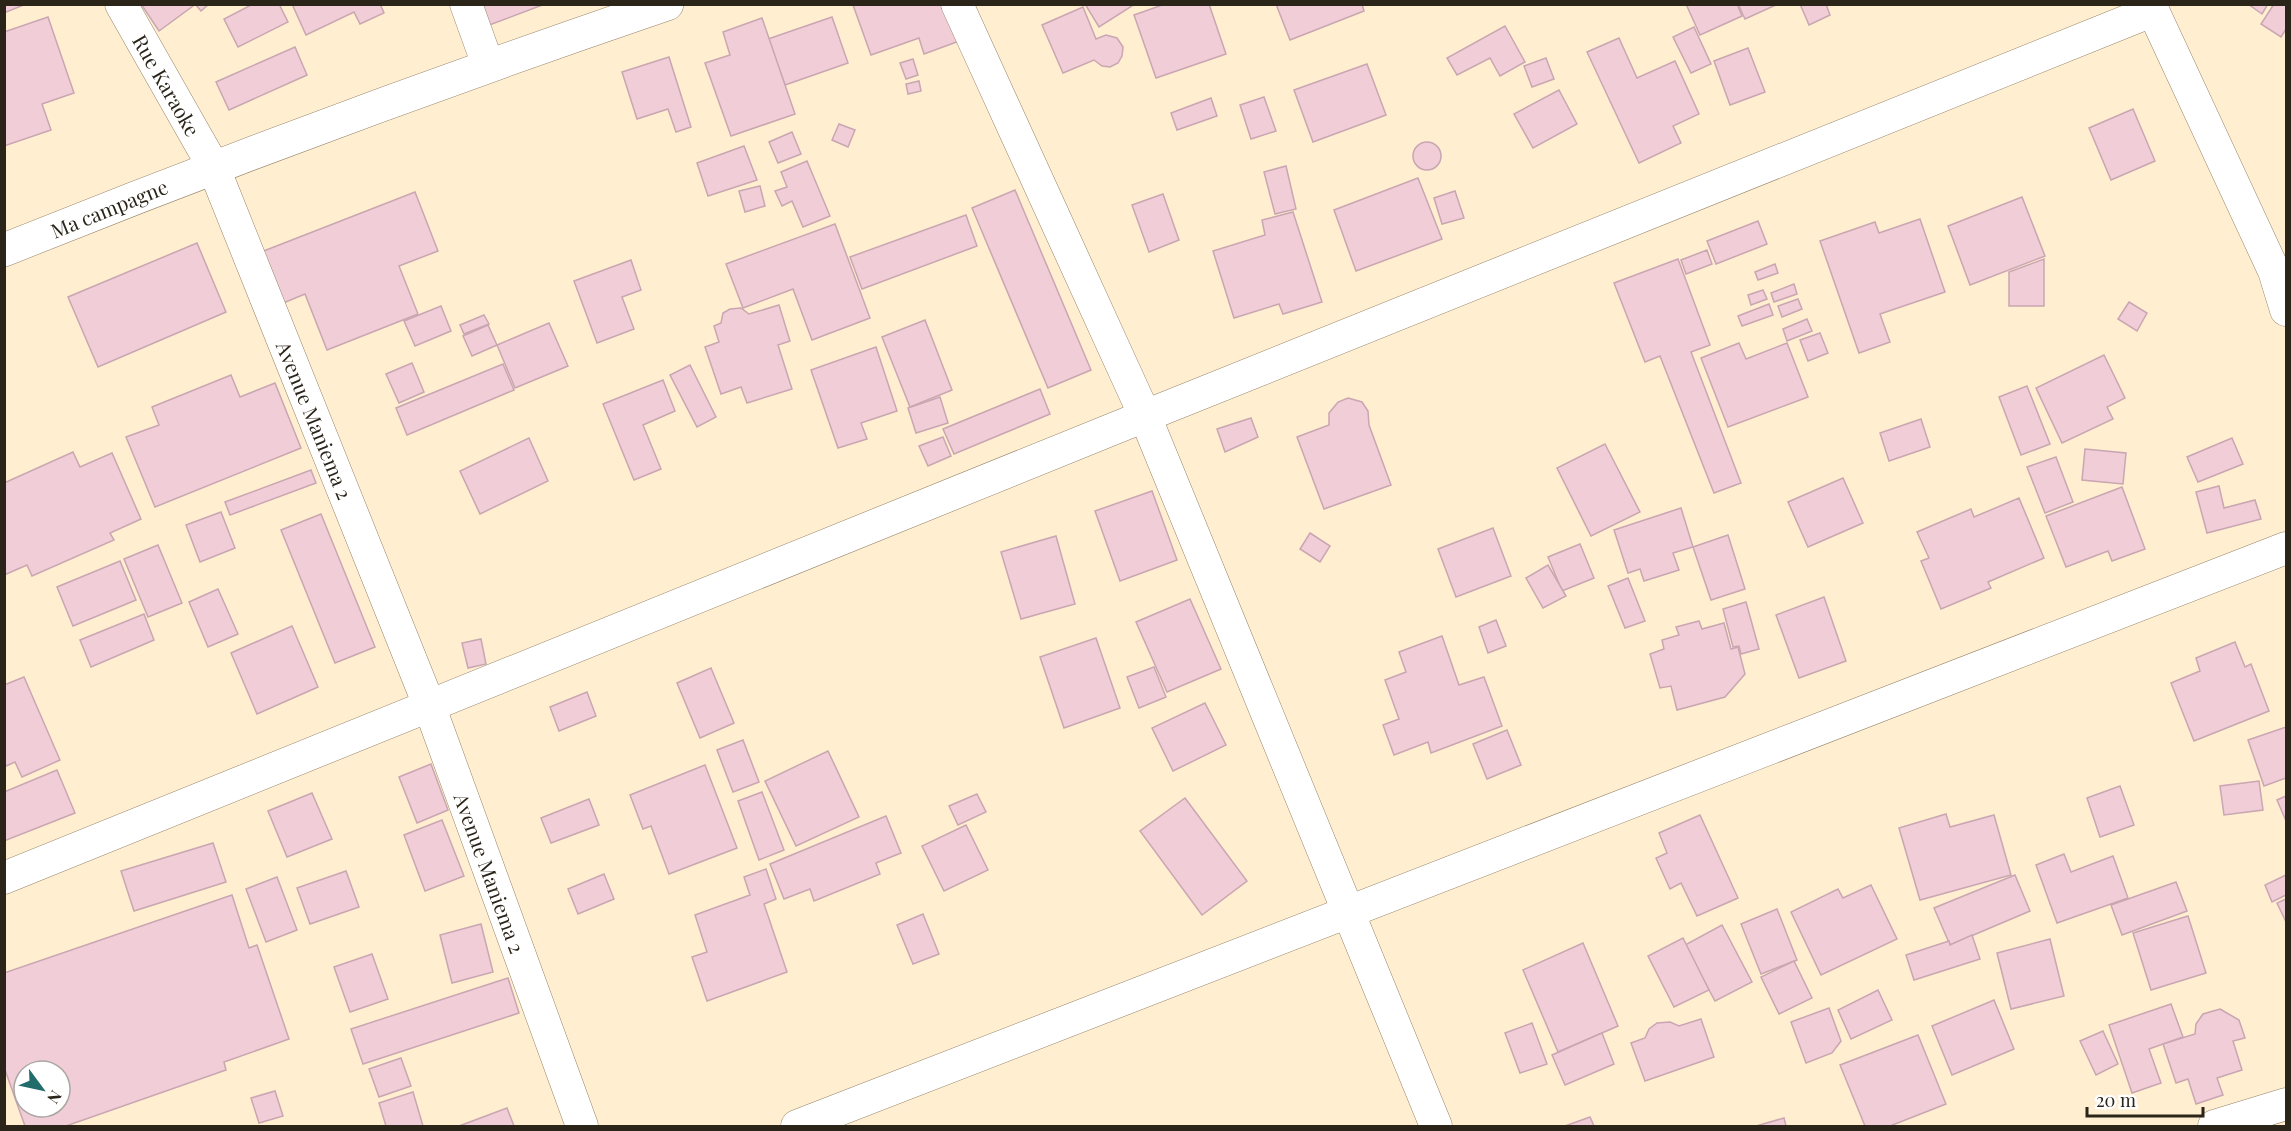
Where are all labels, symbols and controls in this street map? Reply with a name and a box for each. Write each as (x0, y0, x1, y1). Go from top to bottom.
street label: Rue Karaoke (127, 29, 207, 141)
street label: Ma campagne (47, 172, 171, 244)
street label: Avenue Maniema 2 (271, 336, 359, 503)
street label: Avenue Maniema 2 (448, 788, 531, 957)
north arrow (12, 1059, 72, 1119)
scale bar (2087, 1080, 2202, 1118)
text: N (43, 1087, 67, 1108)
text: 20 m (2096, 1088, 2136, 1112)

